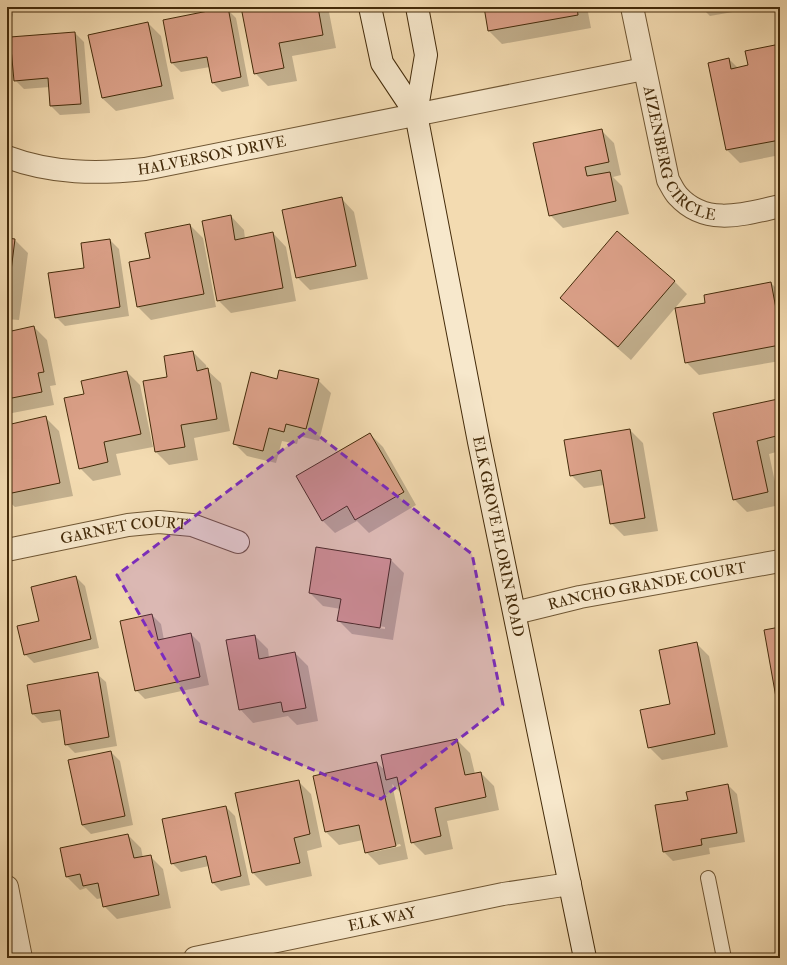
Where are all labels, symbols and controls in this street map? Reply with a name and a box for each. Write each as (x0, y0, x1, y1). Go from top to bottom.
street label: AIZENBERG CIRCLE (638, 83, 718, 225)
street label: HALVERSON DRIVE (137, 132, 288, 180)
street label: ELK GROVE FLORIN ROAD (468, 434, 528, 639)
street label: GARNET COURT (59, 513, 188, 549)
street label: RANCHO GRANDE COURT (546, 558, 748, 615)
street label: ELK WAY (346, 903, 419, 936)

